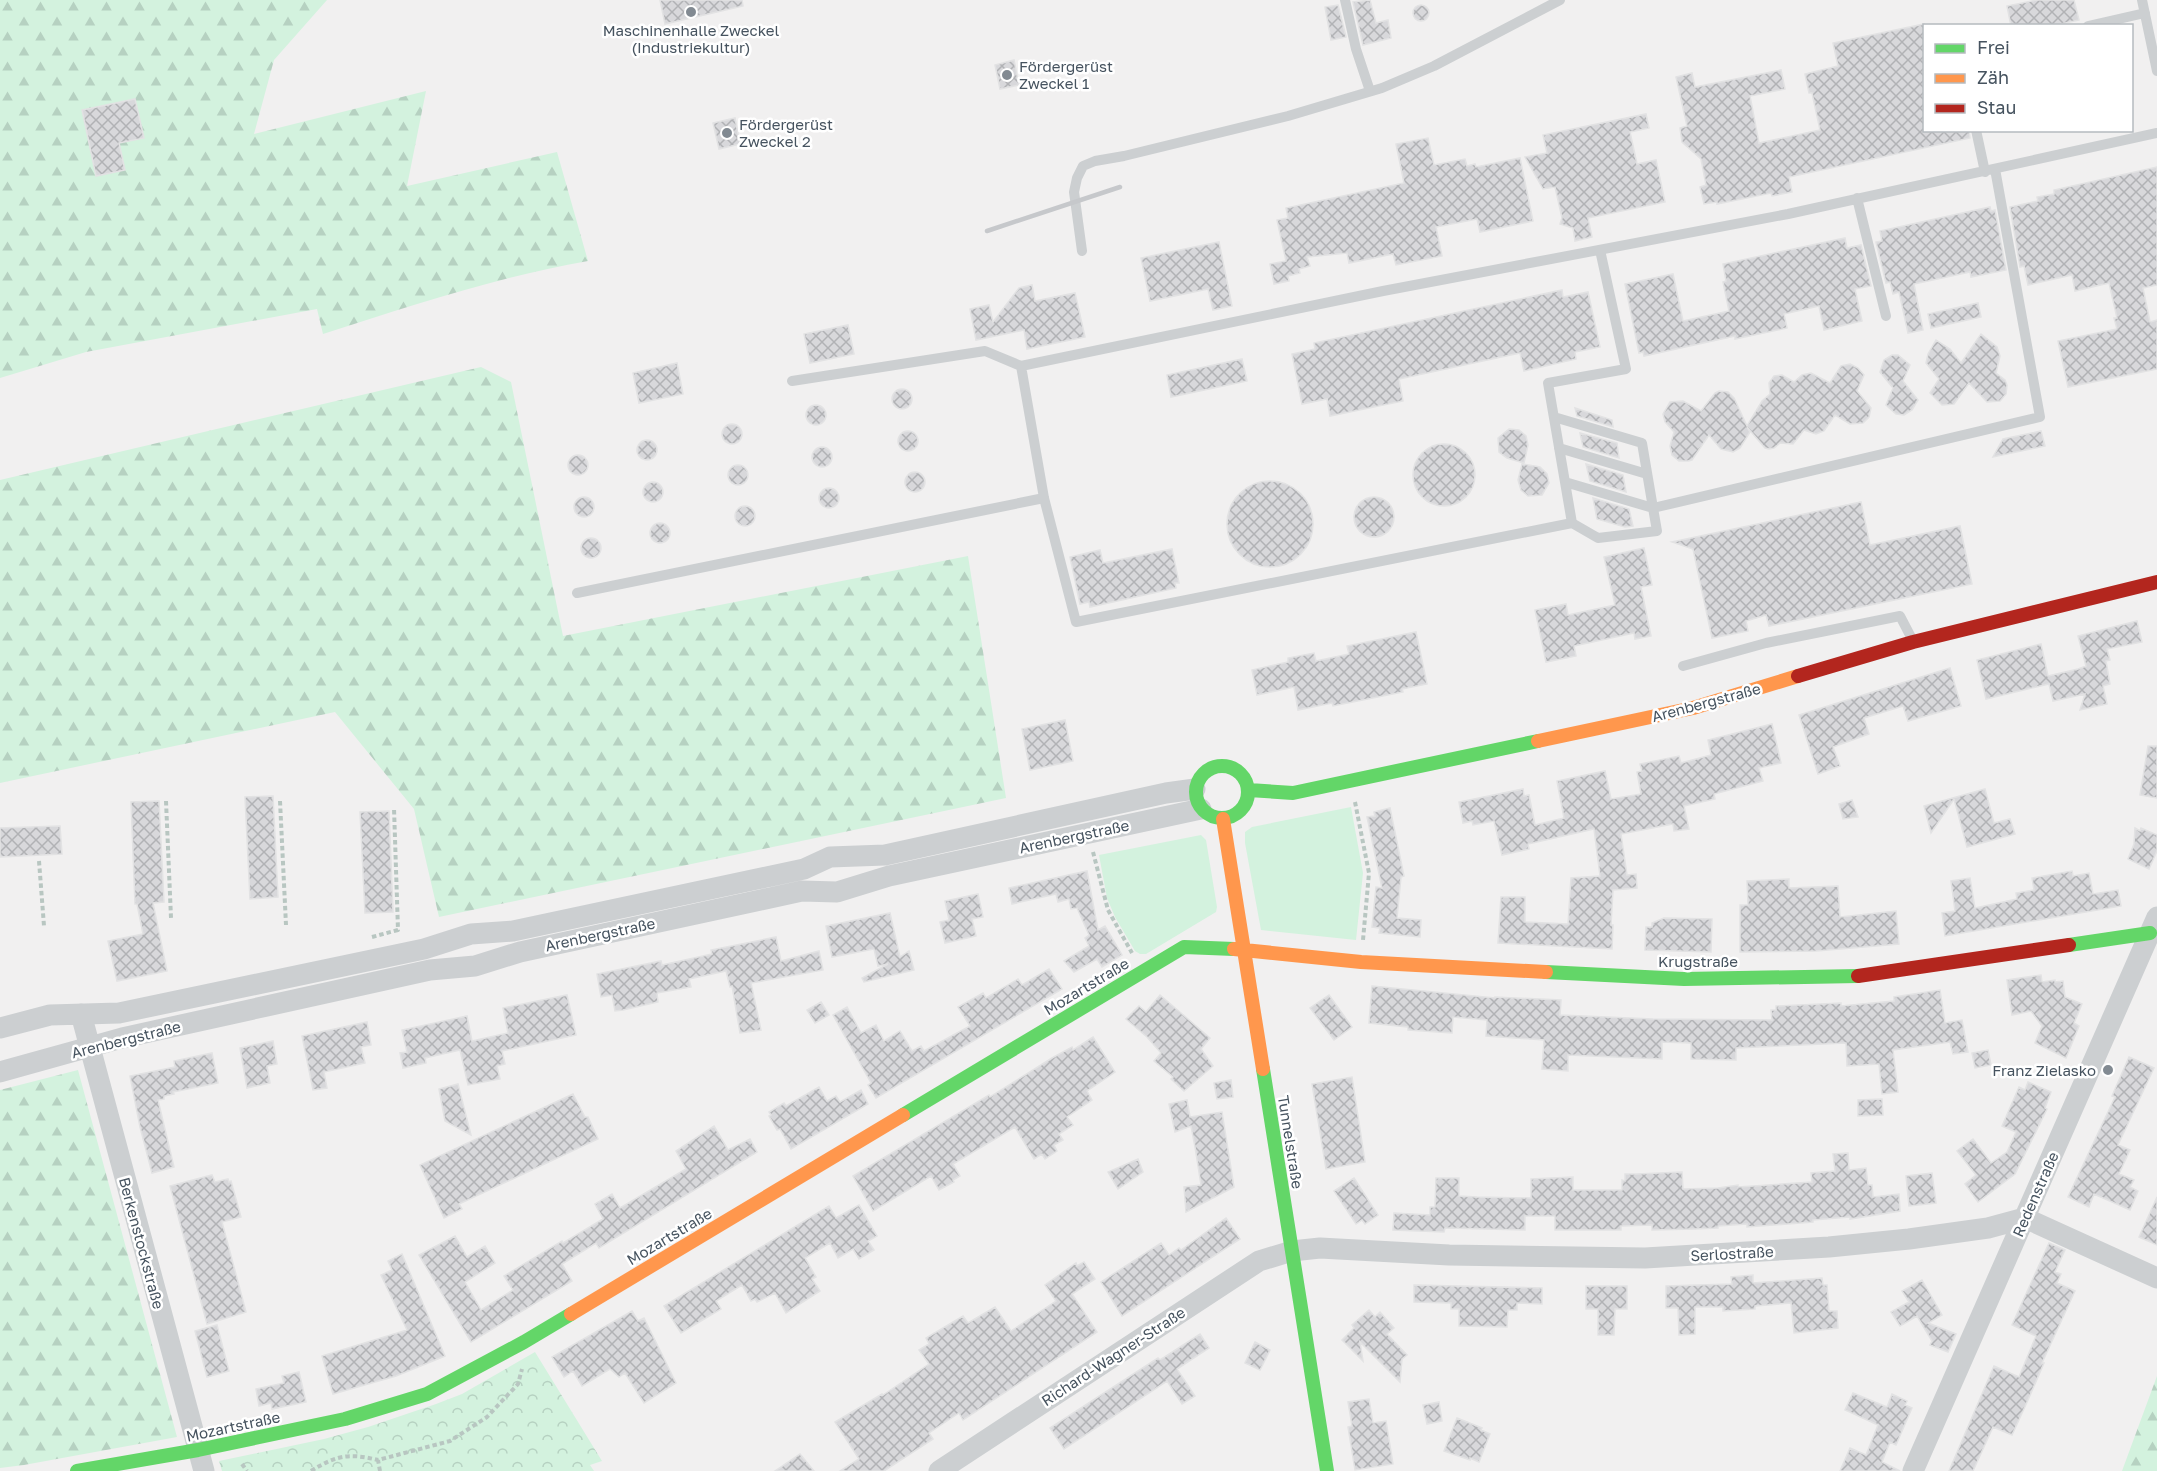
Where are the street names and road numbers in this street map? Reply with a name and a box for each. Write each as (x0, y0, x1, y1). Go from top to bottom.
street label: Arenbergstraße (1650, 679, 1763, 725)
street label: Arenbergstraße (1017, 815, 1131, 856)
street label: Arenbergstraße (543, 913, 657, 954)
street label: Krugstraße (1658, 952, 1738, 970)
street label: Mozartstraße (1040, 953, 1132, 1018)
street label: Arenbergstraße (69, 1017, 183, 1061)
street label: Tunnelstraße (1275, 1094, 1307, 1190)
street label: Redenstraße (2008, 1148, 2062, 1239)
street label: Berkenstockstraße (116, 1175, 168, 1311)
street label: Mozartstraße (623, 1203, 715, 1268)
street label: Serlostraße (1690, 1242, 1774, 1264)
street label: Richard-Wagner-Straße (1038, 1303, 1188, 1409)
street label: Mozartstraße (184, 1407, 282, 1445)

